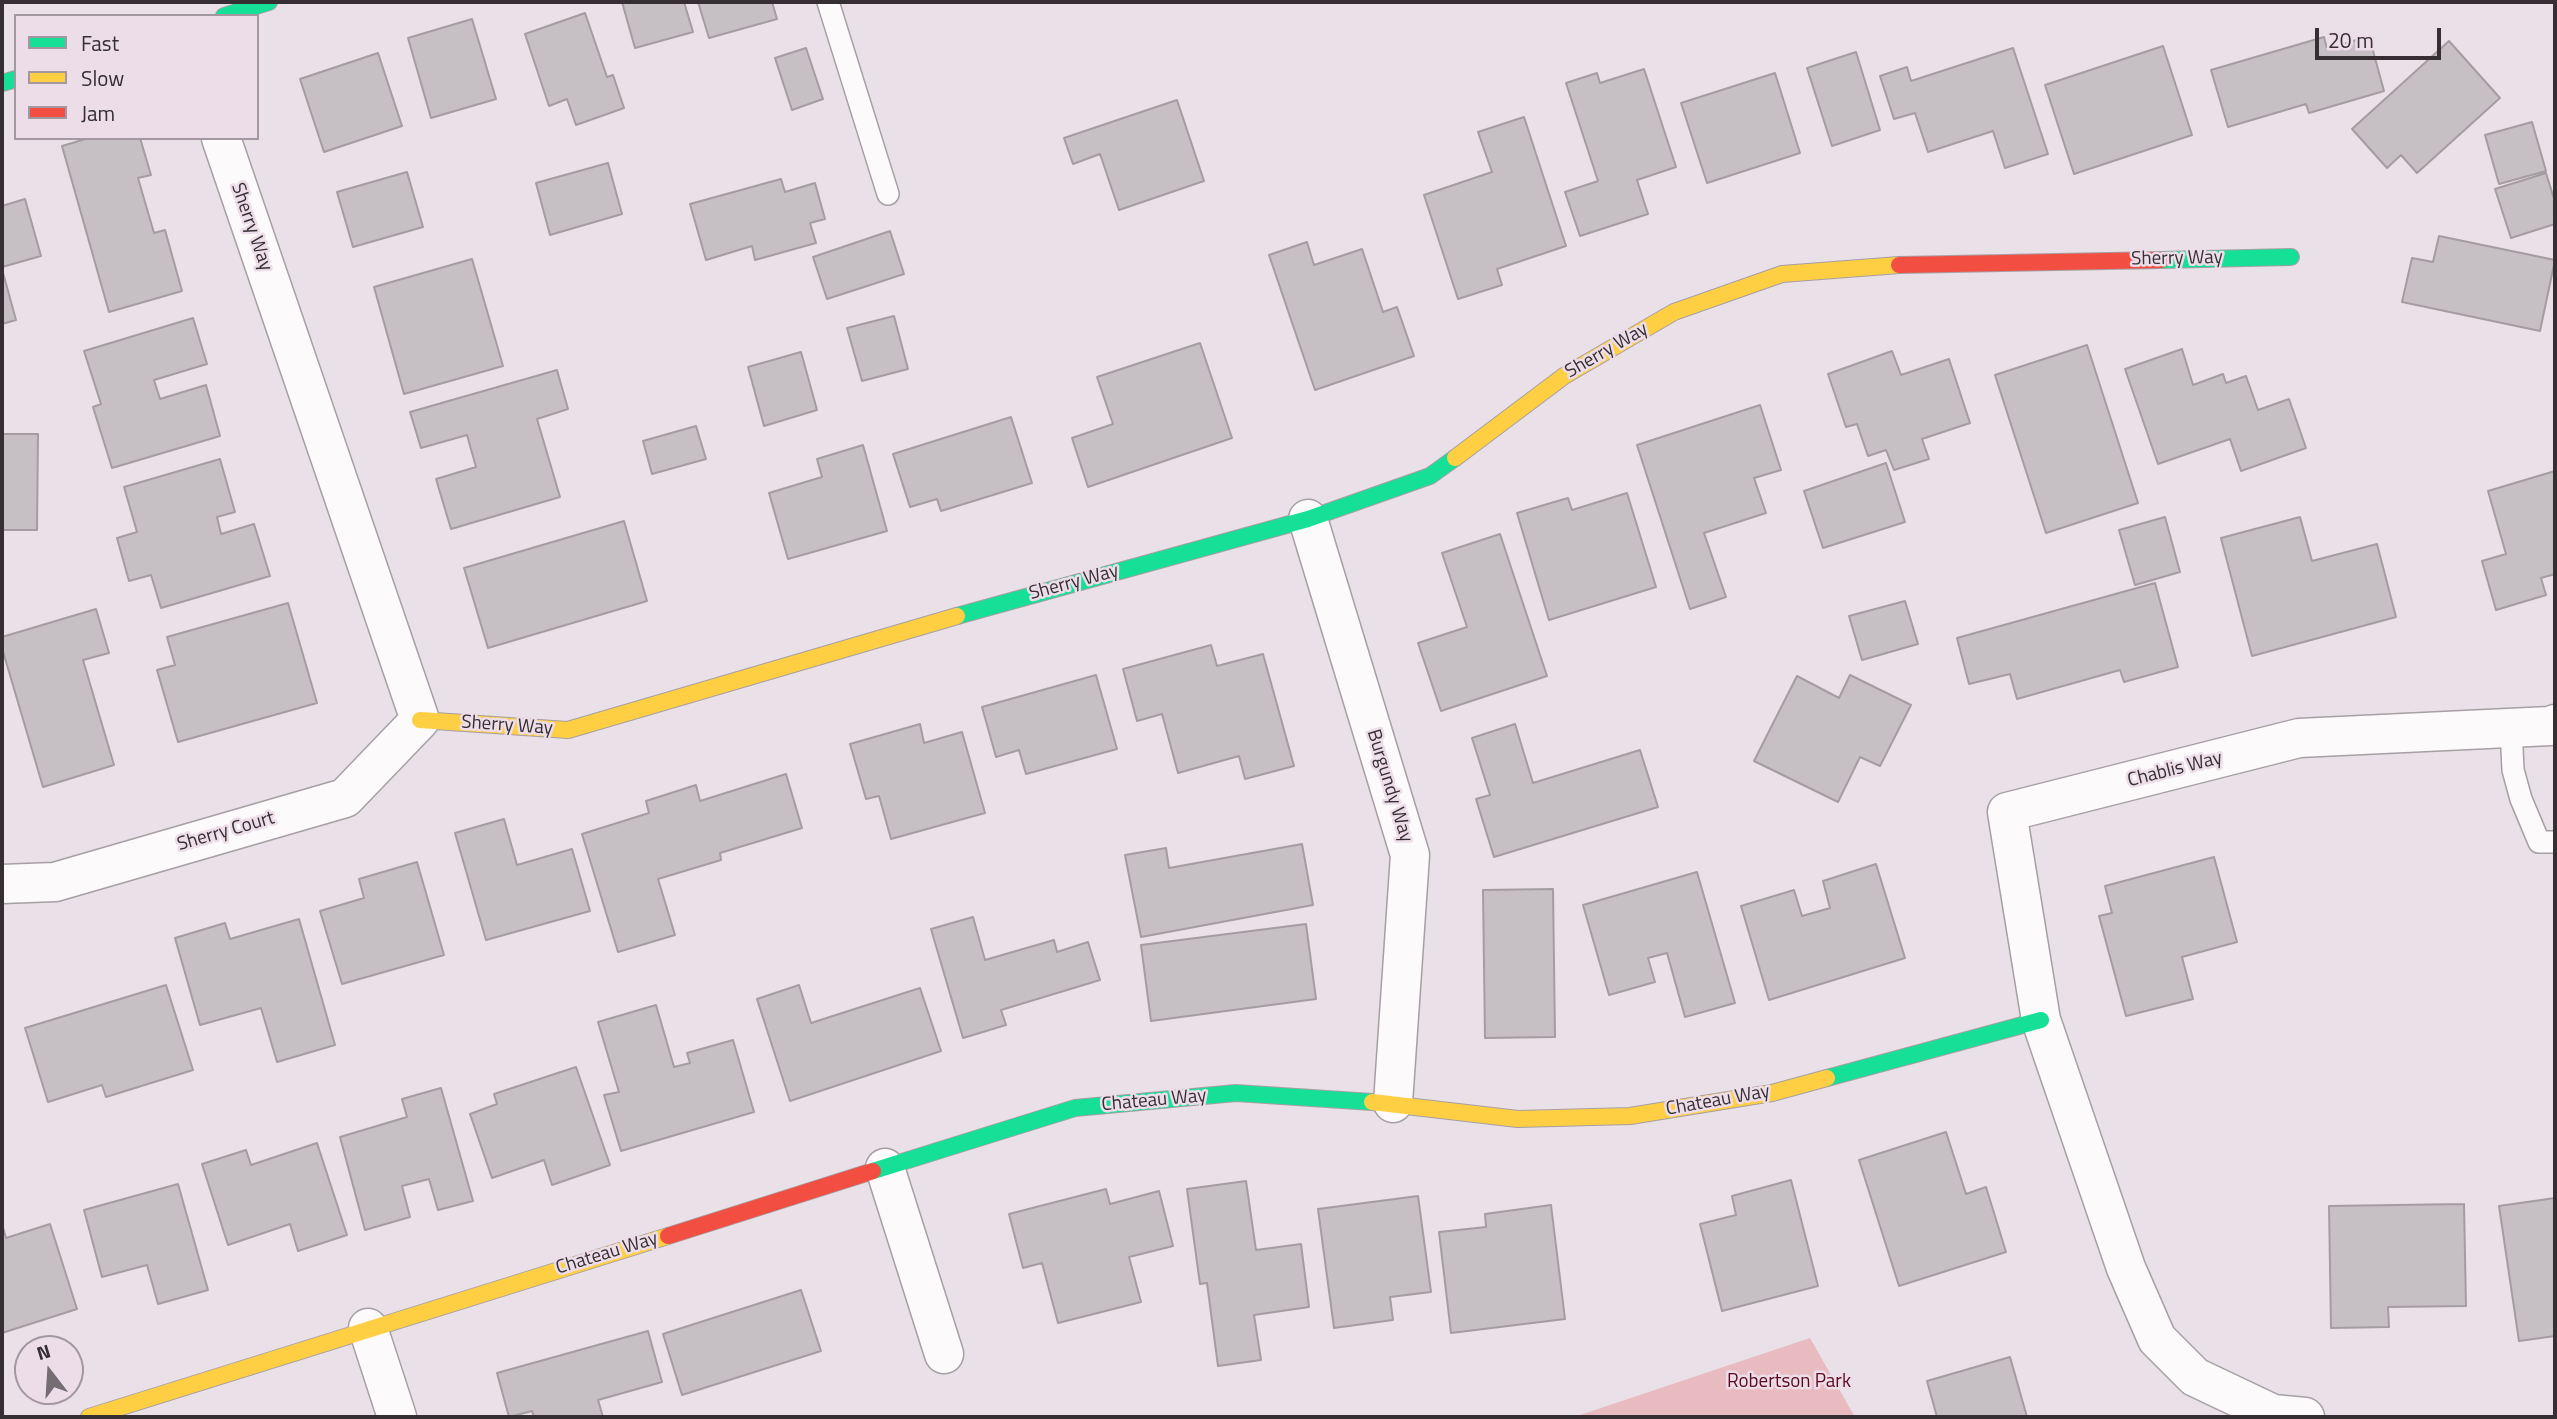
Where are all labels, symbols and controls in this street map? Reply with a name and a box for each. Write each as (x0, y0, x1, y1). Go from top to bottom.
legend (14, 14, 259, 140)
scale bar (2319, 14, 2445, 58)
text: 20 m (2328, 24, 2374, 56)
text: Fast (81, 27, 119, 59)
text: Slow (81, 62, 124, 94)
text: Jam (81, 97, 115, 129)
street label: Sherry Way (225, 180, 277, 274)
street label: Sherry Way (2131, 247, 2223, 271)
street label: Sherry Way (1562, 318, 1652, 384)
street label: Sherry Way (1027, 560, 1121, 606)
street label: Sherry Way (460, 711, 554, 741)
street label: Burgundy Way (1361, 727, 1417, 845)
street label: Chablis Way (2125, 747, 2225, 793)
street label: Sherry Court (175, 807, 277, 857)
street label: Chateau Way (1664, 1081, 1772, 1121)
street label: Chateau Way (1101, 1085, 1207, 1117)
street label: Chateau Way (553, 1228, 661, 1280)
north arrow (14, 1335, 84, 1405)
text: N (33, 1336, 54, 1367)
park label: Robertson Park (1727, 1371, 1851, 1393)

